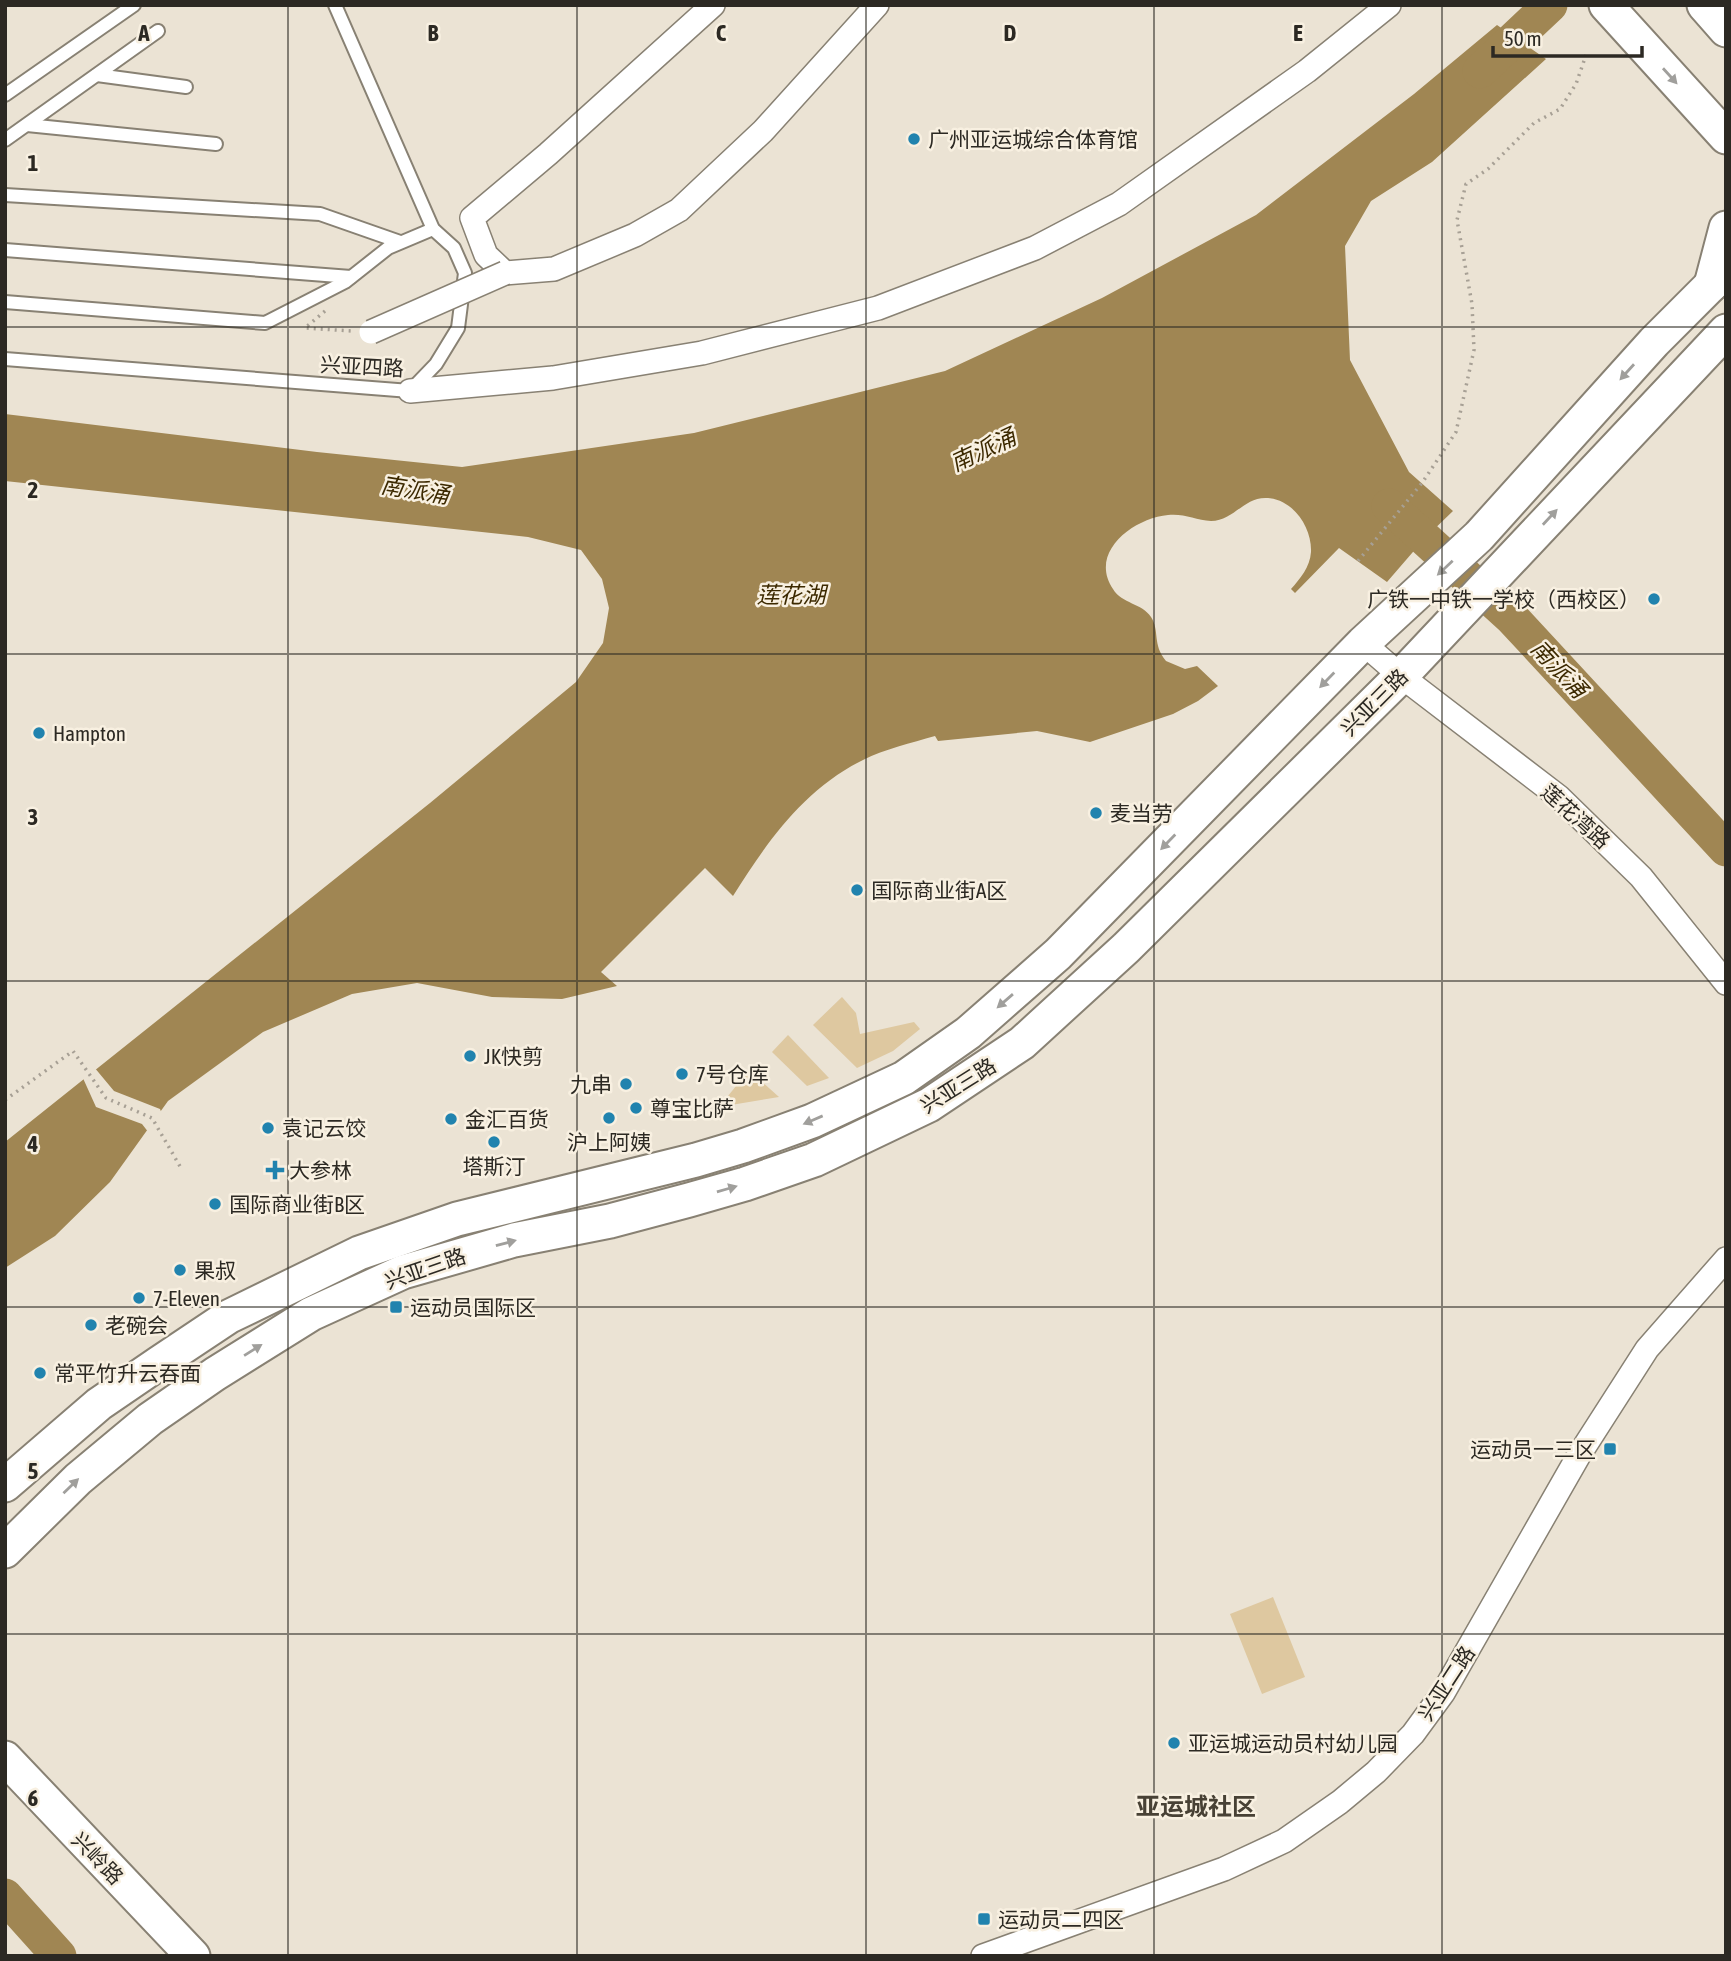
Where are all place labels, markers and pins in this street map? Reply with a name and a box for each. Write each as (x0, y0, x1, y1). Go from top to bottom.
place label: 广州亚运城综合体育馆 (928, 127, 1138, 151)
marker: 广州亚运城综合体育馆 (906, 131, 922, 147)
place label: 广铁一中铁一学校（西校区） (1367, 587, 1640, 611)
marker: 广铁一中铁一学校（西校区） (1646, 591, 1662, 607)
place label: Hampton (53, 721, 126, 745)
marker: Hampton (31, 725, 47, 741)
place label: 麦当劳 (1110, 801, 1173, 825)
marker: 麦当劳 (1088, 805, 1104, 821)
place label: 国际商业街A区 (871, 878, 1007, 902)
marker: 国际商业街A区 (849, 882, 865, 898)
place label: JK快剪 (484, 1044, 543, 1068)
marker: JK快剪 (462, 1048, 478, 1064)
place label: 7号仓库 (696, 1062, 769, 1086)
marker: 7号仓库 (674, 1066, 690, 1082)
place label: 九串 (570, 1072, 612, 1096)
marker: 九串 (618, 1076, 634, 1092)
place label: 尊宝比萨 (650, 1096, 734, 1120)
marker: 尊宝比萨 (628, 1100, 644, 1116)
place label: 金汇百货 (465, 1107, 549, 1131)
marker: 沪上阿姨 (601, 1110, 617, 1126)
marker: 金汇百货 (443, 1111, 459, 1127)
place label: 袁记云饺 (282, 1116, 366, 1140)
marker: 袁记云饺 (260, 1120, 276, 1136)
place label: 沪上阿姨 (567, 1130, 651, 1154)
marker: 塔斯汀 (486, 1134, 502, 1150)
place label: 塔斯汀 (463, 1154, 526, 1178)
place label: 大参林 (289, 1158, 352, 1182)
marker: 大参林 (267, 1162, 283, 1178)
place label: 国际商业街B区 (229, 1192, 365, 1216)
marker: 国际商业街B区 (207, 1196, 223, 1212)
place label: 果叔 (194, 1258, 236, 1282)
marker: 果叔 (172, 1262, 188, 1278)
place label: 7-Eleven (153, 1286, 220, 1310)
marker: 7-Eleven (131, 1290, 147, 1306)
place label: 运动员国际区 (410, 1295, 536, 1319)
marker: 运动员国际区 (388, 1299, 404, 1315)
place label: 老碗会 (105, 1313, 168, 1337)
marker: 老碗会 (83, 1317, 99, 1333)
place label: 常平竹升云吞面 (54, 1361, 201, 1385)
marker: 常平竹升云吞面 (32, 1365, 48, 1381)
place label: 运动员一三区 (1470, 1437, 1596, 1461)
marker: 运动员一三区 (1602, 1441, 1618, 1457)
place label: 亚运城运动员村幼儿园 (1188, 1731, 1398, 1755)
marker: 亚运城运动员村幼儿园 (1166, 1735, 1182, 1751)
place label: 运动员二四区 (998, 1907, 1124, 1931)
marker: 运动员二四区 (976, 1911, 992, 1927)

